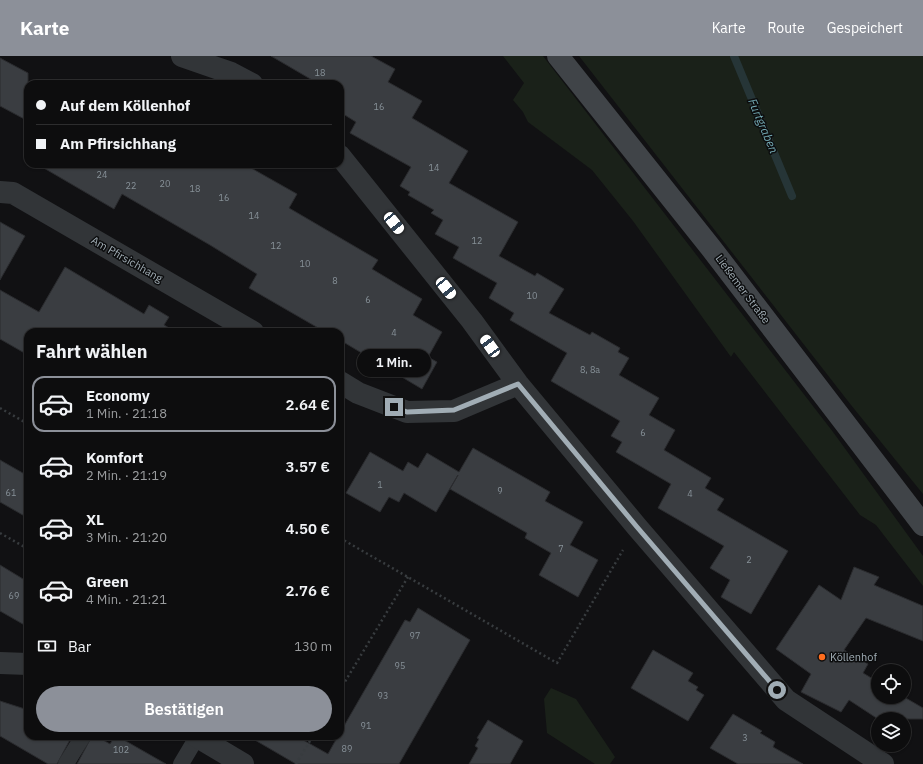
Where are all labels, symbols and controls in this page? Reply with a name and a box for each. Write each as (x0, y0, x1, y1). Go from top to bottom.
text: Karte (20, 16, 69, 40)
text: Karte (712, 19, 746, 37)
text: Route (768, 19, 805, 37)
text: Gespeichert (827, 19, 903, 37)
house number: 18 (315, 67, 325, 78)
text: Auf dem Köllenhof (60, 96, 190, 115)
water label: Furtgraben (745, 96, 782, 156)
house number: 16 (374, 101, 384, 112)
text: Am Pfirsichhang (60, 134, 176, 153)
house number: 14 (429, 162, 439, 173)
house number: 24 (97, 169, 107, 180)
house number: 20 (160, 178, 170, 189)
house number: 22 (126, 180, 136, 191)
house number: 18 (190, 183, 200, 194)
house number: 16 (219, 192, 229, 203)
house number: 14 (249, 210, 259, 221)
car (382, 210, 406, 236)
street label: Am Pfirsichhang (89, 233, 165, 285)
house number: 12 (472, 235, 482, 246)
house number: 12 (271, 240, 281, 251)
street label: Ließemer Straße (712, 252, 774, 326)
house number: 10 (300, 258, 310, 269)
house number: 8 (332, 275, 338, 286)
car (434, 275, 458, 301)
house number: 10 (527, 290, 537, 301)
house number: 6 (365, 294, 371, 305)
house number: 4 (391, 327, 397, 338)
car (478, 333, 502, 359)
text: Fahrt wählen (36, 340, 147, 363)
callout: 1 Min. (357, 349, 431, 377)
text: 1 Min. (376, 354, 412, 371)
house number: 8, 8a (580, 364, 600, 375)
icon: car (38, 386, 74, 422)
text: Economy (86, 386, 150, 405)
text: 2.64 € (286, 395, 330, 414)
route end (385, 398, 403, 416)
text: 1 Min. · 21:18 (86, 405, 167, 422)
house number: 6 (640, 427, 646, 438)
icon: car (38, 448, 74, 484)
text: Komfort (86, 448, 144, 467)
text: 3.57 € (286, 457, 330, 476)
text: 2 Min. · 21:19 (86, 467, 167, 484)
house number: 1 (377, 479, 383, 490)
house number: 9 (497, 485, 503, 496)
house number: 61 (6, 487, 16, 498)
house number: 4 (687, 488, 693, 499)
icon: car (38, 510, 74, 546)
text: XL (86, 510, 104, 529)
text: 4.50 € (286, 519, 330, 538)
text: 3 Min. · 21:20 (86, 529, 167, 546)
house number: 7 (558, 543, 564, 554)
house number: 2 (746, 554, 752, 565)
icon: car (38, 572, 74, 608)
text: Green (86, 572, 129, 591)
text: 2.76 € (286, 581, 330, 600)
house number: 69 (9, 590, 19, 601)
text: 4 Min. · 21:21 (86, 591, 167, 608)
house number: 97 (410, 630, 420, 641)
icon: cash (36, 635, 58, 657)
text: Bar (68, 637, 91, 656)
text: 130 m (294, 638, 332, 655)
place label: Köllenhof (830, 650, 877, 664)
marker: Köllenhof (817, 652, 827, 662)
house number: 95 (395, 660, 405, 671)
map controls (871, 664, 911, 752)
button: locate (871, 664, 911, 704)
route start (768, 681, 786, 699)
button: Bestätigen (36, 686, 332, 732)
house number: 93 (378, 690, 388, 701)
button: layers (871, 712, 911, 752)
house number: 91 (361, 720, 371, 731)
house number: 3 (742, 732, 748, 743)
house number: 89 (342, 743, 352, 754)
house number: 102 (113, 744, 129, 755)

